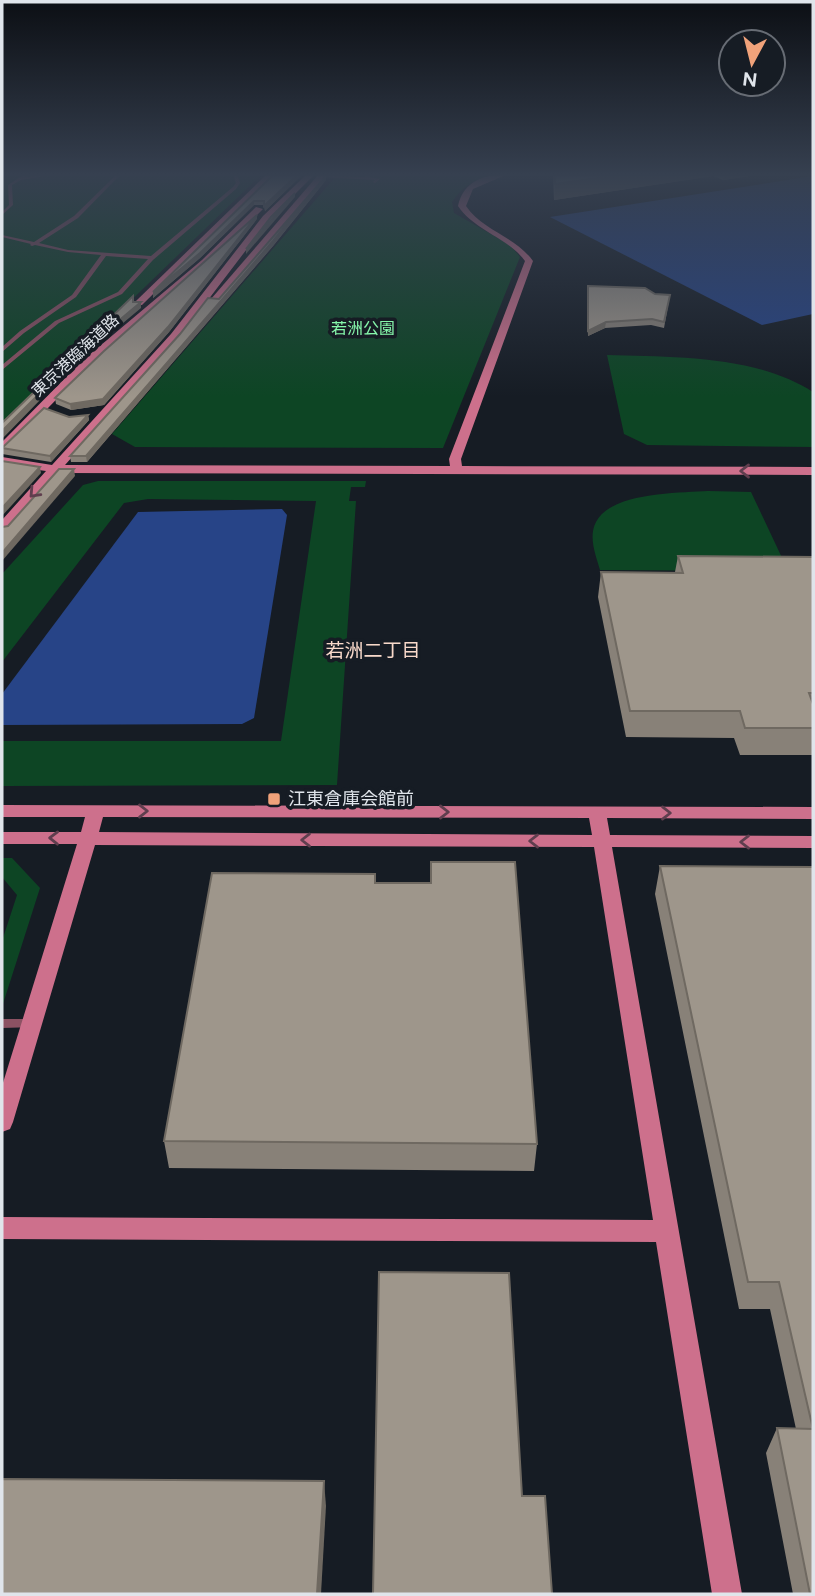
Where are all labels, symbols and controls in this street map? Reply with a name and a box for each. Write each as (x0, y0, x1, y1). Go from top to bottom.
north arrow (717, 28, 787, 98)
text: N (741, 67, 759, 92)
street label: 東京港臨海道路 (28, 310, 123, 401)
park label: 若洲公園 (331, 319, 395, 338)
one-way arrow (739, 463, 750, 479)
one-way arrow (30, 485, 43, 498)
district label: 若洲二丁目 (325, 639, 421, 662)
place label: 江東倉庫会館前 (288, 788, 414, 810)
marker: 江東倉庫会館前 (266, 791, 282, 807)
one-way arrow (139, 803, 149, 819)
one-way arrow (440, 804, 450, 820)
one-way arrow (661, 805, 671, 821)
one-way arrow (49, 831, 60, 846)
one-way arrow (301, 832, 311, 848)
one-way arrow (528, 833, 539, 849)
one-way arrow (739, 834, 750, 850)

